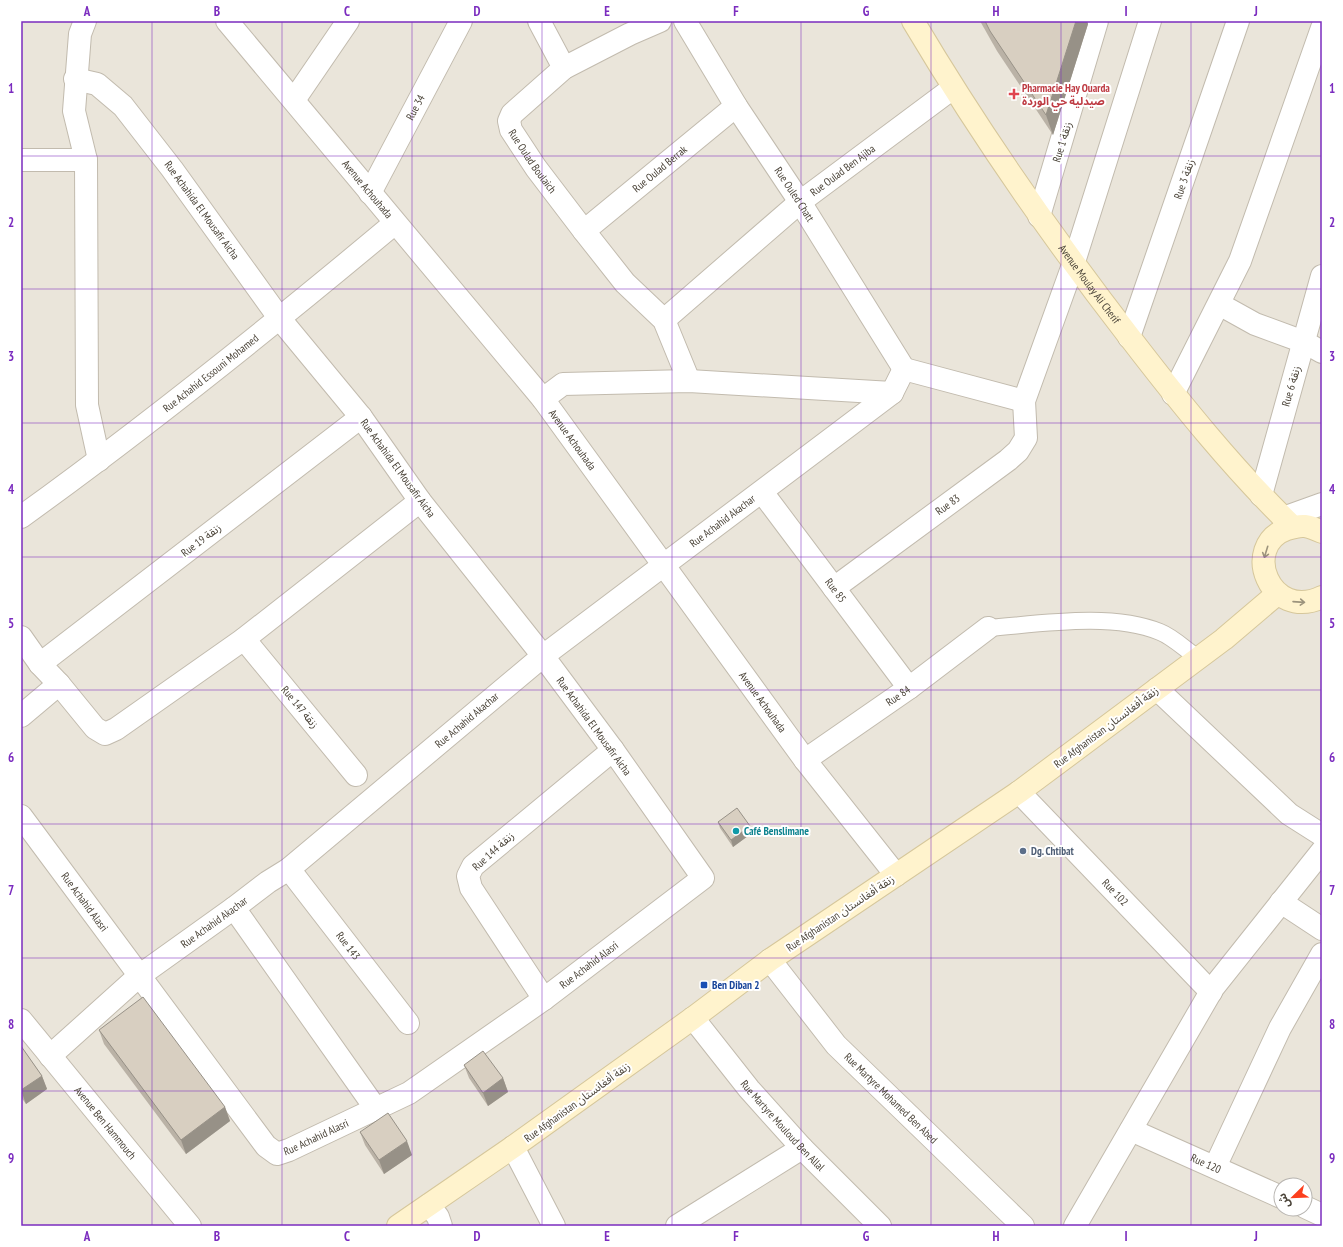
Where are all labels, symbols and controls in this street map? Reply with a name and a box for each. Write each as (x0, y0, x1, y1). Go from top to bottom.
text: A (83, 3, 91, 20)
text: B (214, 3, 220, 20)
text: C (344, 3, 350, 20)
text: D (474, 3, 481, 20)
text: E (604, 3, 610, 20)
text: F (733, 3, 739, 20)
text: G (863, 3, 870, 20)
text: H (993, 3, 1000, 20)
text: I (1124, 3, 1128, 20)
text: J (1253, 3, 1258, 20)
text: 1 (8, 80, 14, 97)
text: 1 (1329, 80, 1335, 97)
place label: Pharmacie Hay Ouarda صيدلية حي الوردة (1022, 81, 1110, 111)
marker: Pharmacie Hay Ouarda صيدلية حي الوردة (1009, 89, 1019, 99)
street label: Rue 34 (403, 92, 428, 122)
street label: Rue 1 زنقة (1049, 120, 1075, 164)
street label: Rue Oulad Boulaich (505, 127, 560, 196)
street label: Rue Oulad Berrak (630, 142, 690, 195)
street label: Rue Oulad Ben Ajiba (807, 142, 878, 199)
street label: Avenue Achouhada (339, 157, 396, 221)
street label: Rue 3 زنقة (1171, 157, 1197, 201)
street label: Rue Achahida El Mousafir Aicha (162, 158, 242, 262)
street label: Rue Ouled Chatt (772, 164, 817, 224)
text: 2 (8, 214, 14, 231)
text: 2 (1329, 214, 1335, 231)
street label: Avenue Moulay Ali Cherif (1056, 242, 1124, 327)
street label: Rue Achahid Essouni Mohamed (160, 331, 261, 415)
text: 3 (8, 348, 14, 365)
text: 3 (1329, 348, 1335, 365)
street label: Rue 6 زنقة (1279, 364, 1303, 408)
street label: Avenue Achouhada (546, 407, 599, 473)
street label: Rue Achahida El Mousafir Aicha (358, 416, 438, 520)
text: 4 (8, 481, 15, 498)
text: 4 (1329, 481, 1336, 498)
street label: Rue 83 (933, 491, 963, 518)
street label: Rue Achahid Akachar (687, 492, 758, 550)
street label: Rue 19 زنقة (178, 520, 224, 560)
one-way arrow (1262, 546, 1269, 559)
street label: Rue 85 (822, 575, 849, 605)
one-way arrow (1292, 598, 1305, 605)
text: 5 (8, 615, 14, 632)
text: 5 (1329, 615, 1335, 632)
street label: Avenue Achouhada (736, 669, 790, 735)
street label: Rue Achahida El Mousafir Aicha (554, 674, 634, 778)
street label: Rue 84 (883, 682, 913, 709)
street label: Rue 147 زنقة (278, 683, 322, 731)
street label: Rue Afghanistan زنقة أفغانستان (1051, 683, 1161, 771)
street label: Rue Achahid Akachar (432, 689, 502, 751)
text: 6 (8, 749, 14, 766)
text: 6 (1329, 749, 1335, 766)
place label: Café Benslimane (744, 824, 809, 838)
marker: Café Benslimane (731, 826, 741, 836)
street label: Rue 144 زنقة (469, 829, 517, 873)
place label: Dg. Chtibat (1031, 844, 1075, 858)
marker: Dg. Chtibat (1018, 846, 1028, 856)
street label: Rue Achahid Alasri (58, 870, 111, 934)
street label: Rue Afghanistan زنقة أفغانستان (783, 872, 897, 954)
street label: Rue 102 (1099, 876, 1131, 909)
text: 7 (8, 882, 14, 899)
text: 7 (1329, 882, 1335, 899)
street label: Rue Achahid Akachar (178, 893, 250, 951)
street label: Rue 143 (333, 929, 364, 963)
street label: Rue Achahid Alasri (557, 938, 621, 992)
place label: Ben Diban 2 (712, 978, 760, 992)
marker: Ben Diban 2 (699, 980, 709, 990)
text: 8 (8, 1016, 14, 1033)
text: 8 (1329, 1016, 1335, 1033)
street label: Rue Martyre Mohamed Ben Abed (841, 1050, 941, 1147)
street label: Rue Afghanistan زنقة أفغانستان (521, 1059, 633, 1145)
street label: Rue Martyre Mouloud Ben Allal (738, 1077, 828, 1174)
street label: Avenue Ben Hammouch (71, 1084, 139, 1162)
street label: Rue Achahid Alasri (282, 1116, 351, 1158)
text: 9 (8, 1150, 14, 1167)
text: 9 (1329, 1150, 1335, 1167)
street label: Rue 120 (1188, 1151, 1223, 1176)
north arrow (1273, 1177, 1313, 1217)
text: ش (1274, 1191, 1293, 1211)
text: A (83, 1228, 91, 1245)
text: B (214, 1228, 220, 1245)
text: C (344, 1228, 350, 1245)
text: D (474, 1228, 481, 1245)
text: E (604, 1228, 610, 1245)
text: F (733, 1228, 739, 1245)
text: G (863, 1228, 870, 1245)
text: H (993, 1228, 1000, 1245)
text: I (1124, 1228, 1128, 1245)
text: J (1253, 1228, 1258, 1245)

